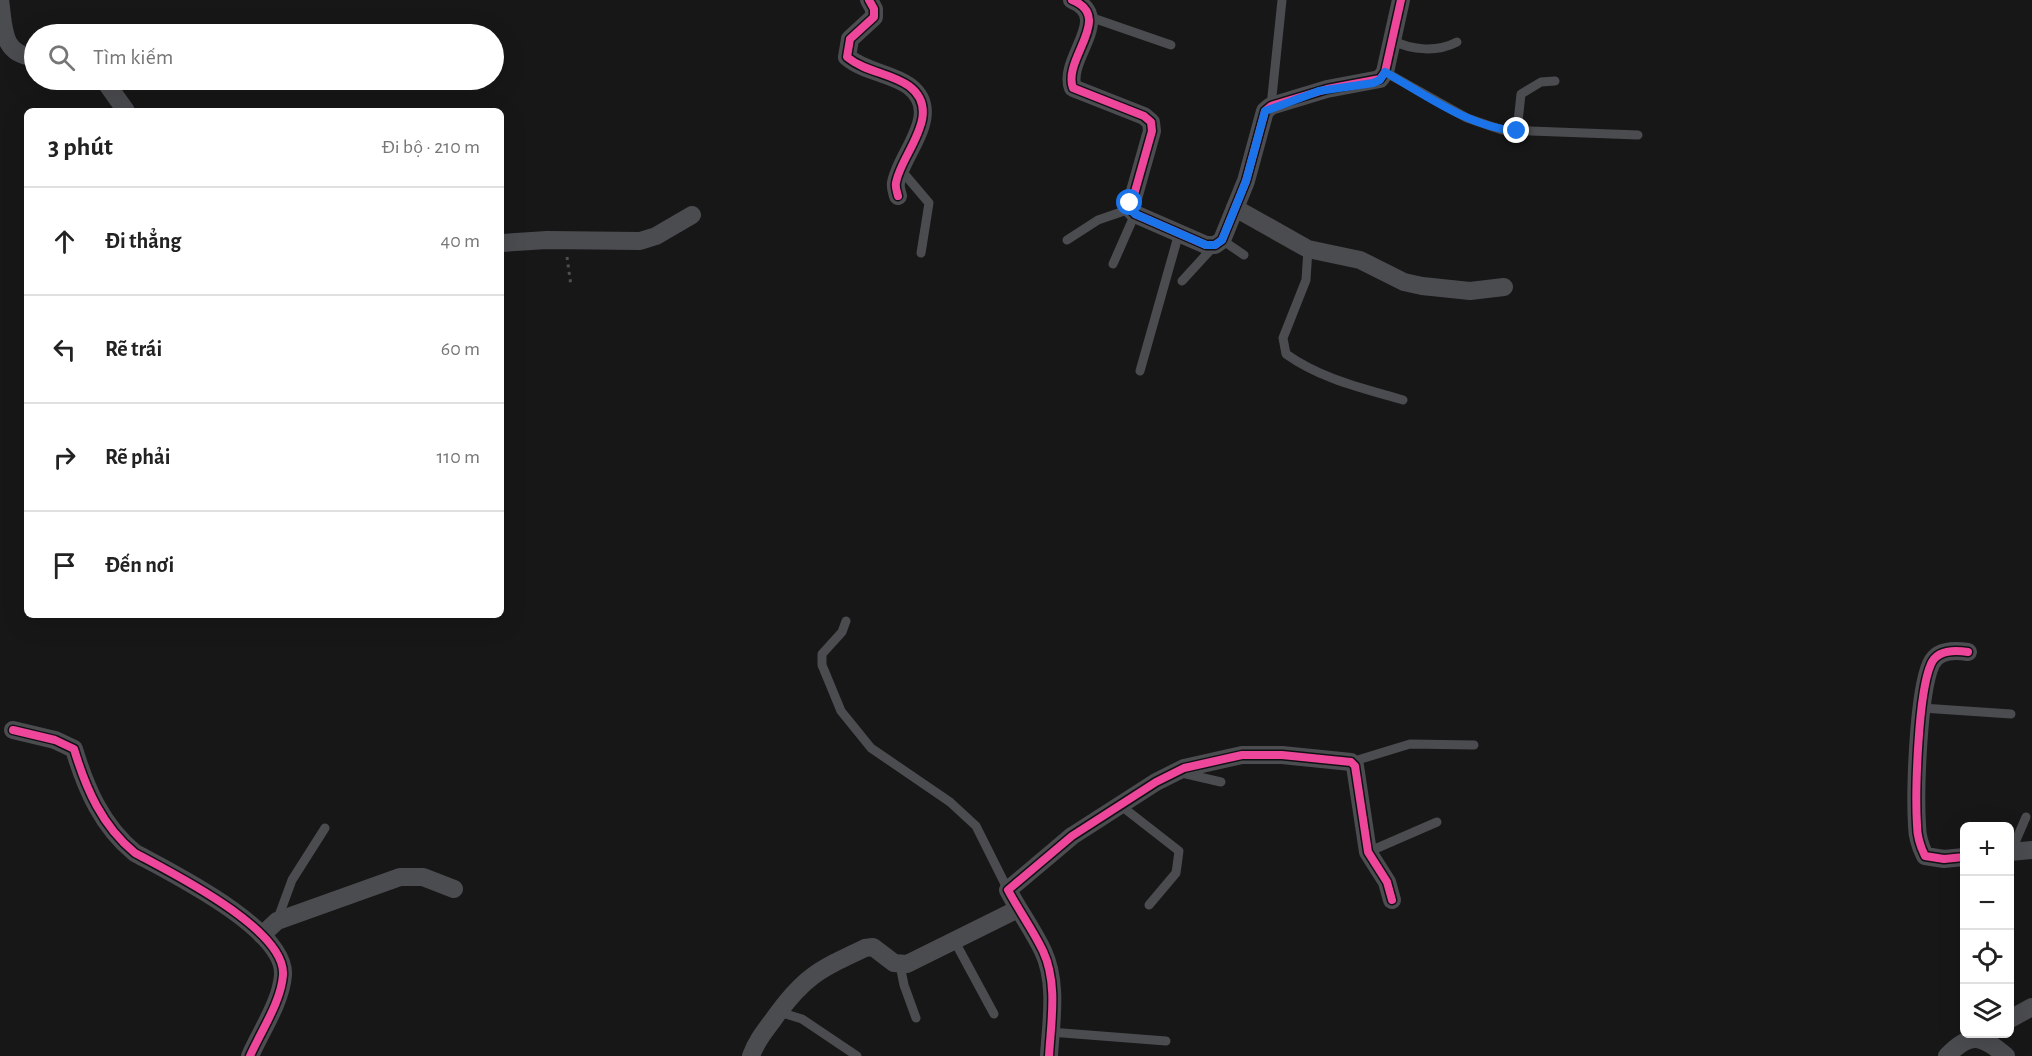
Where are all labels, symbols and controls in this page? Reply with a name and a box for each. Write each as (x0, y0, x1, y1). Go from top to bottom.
search box (24, 24, 504, 90)
icon: search (45, 41, 78, 74)
text: Tìm kiếm (93, 46, 173, 68)
route end (1503, 117, 1529, 143)
text: 3 phút (48, 134, 113, 160)
text: Đi bộ · 210 m (381, 137, 480, 157)
route start (1116, 189, 1142, 215)
icon: ahead (48, 225, 81, 258)
text: Đi thẳng (105, 230, 181, 252)
text: 40 m (441, 231, 480, 251)
icon: left (48, 333, 81, 366)
text: Rẽ trái (105, 338, 162, 360)
text: 60 m (441, 339, 480, 359)
icon: right (48, 441, 81, 474)
text: Rẽ phải (105, 446, 170, 468)
text: 110 m (436, 447, 480, 467)
icon: arrive (48, 549, 81, 582)
text: Đến nơi (105, 554, 174, 576)
map controls (1960, 822, 2014, 1038)
button: + (1960, 822, 2014, 876)
button: − (1960, 876, 2014, 930)
button: locate (1960, 930, 2014, 984)
button: layers (1960, 984, 2014, 1038)

